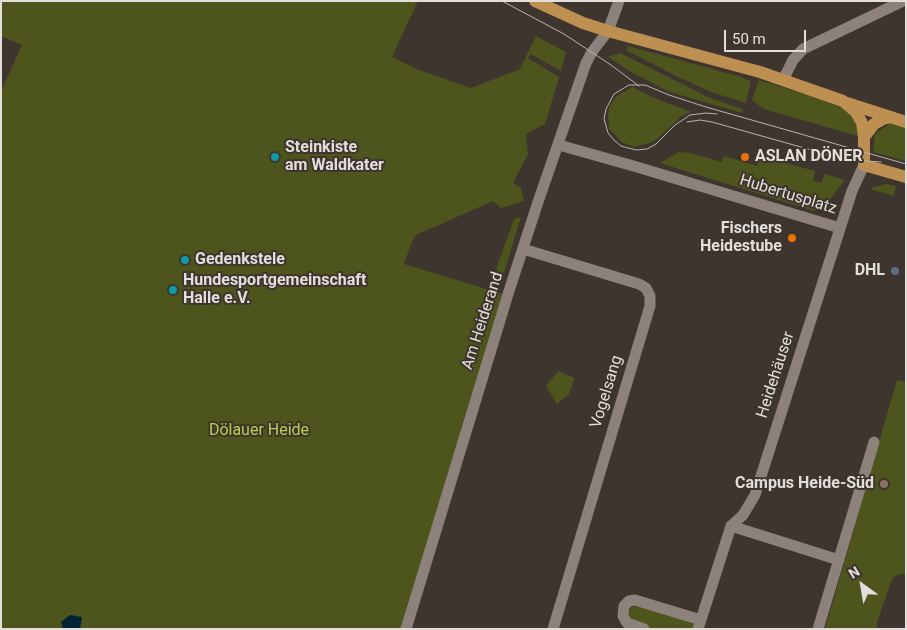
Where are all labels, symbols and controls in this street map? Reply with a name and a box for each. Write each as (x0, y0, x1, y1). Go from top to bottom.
scale bar (727, 20, 810, 52)
text: 50 m (732, 30, 766, 48)
place label: Steinkiste am Waldkater (285, 138, 384, 176)
place label: ASLAN DÖNER (755, 147, 862, 167)
marker: Steinkiste am Waldkater (269, 151, 281, 163)
marker: ASLAN DÖNER (739, 151, 751, 163)
street label: Hubertusplatz (737, 171, 839, 219)
place label: Fischers Heidestube (700, 219, 782, 257)
marker: Fischers Heidestube (786, 232, 798, 244)
place label: Gedenkstele (195, 250, 285, 270)
marker: Gedenkstele (179, 254, 191, 266)
place label: DHL (855, 261, 885, 281)
marker: DHL (889, 265, 901, 277)
street label: Am Heiderand (458, 270, 508, 372)
place label: Hundesportgemeinschaft Halle e.V. (183, 271, 366, 309)
marker: Hundesportgemeinschaft Halle e.V. (167, 284, 179, 296)
street label: Heidehäuser (753, 329, 799, 421)
street label: Vogelsang (587, 353, 627, 431)
park label: Dölauer Heide (209, 421, 309, 441)
place label: Campus Heide-Süd (735, 474, 874, 494)
marker: Campus Heide-Süd (878, 478, 890, 490)
north arrow (837, 560, 887, 610)
text: N (846, 563, 862, 582)

